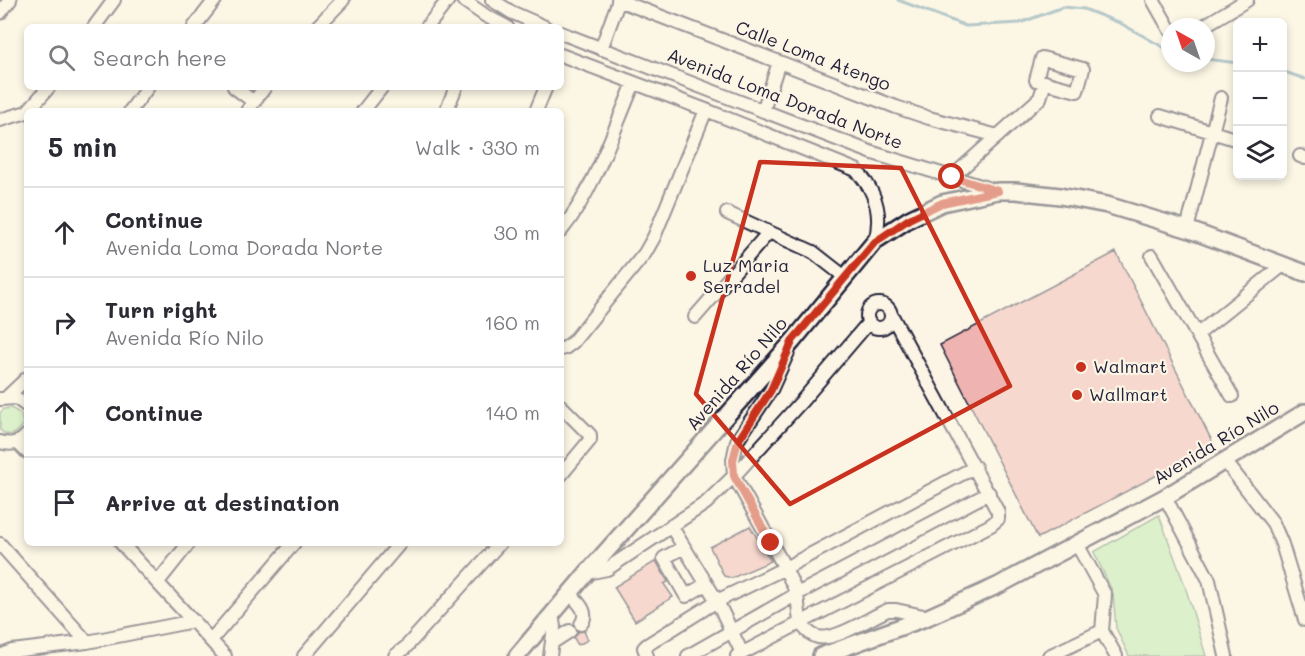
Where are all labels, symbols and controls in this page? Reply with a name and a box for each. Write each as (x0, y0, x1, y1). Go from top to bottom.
street label: Calle Loma Atengo (732, 14, 895, 96)
north arrow (1161, 18, 1215, 72)
map controls (1233, 18, 1287, 180)
button: + (1233, 18, 1287, 72)
search box (24, 24, 564, 90)
icon: search (45, 41, 78, 74)
street label: Avenida Loma Dorada Norte (664, 42, 907, 154)
text: Search here (93, 43, 227, 72)
button: − (1233, 72, 1287, 126)
button: layers (1233, 126, 1287, 180)
text: 5 min (48, 130, 117, 164)
text: Walk · 330 m (415, 134, 540, 160)
route start (938, 163, 964, 189)
text: Continue (105, 205, 203, 234)
icon: ahead (48, 216, 81, 249)
text: 30 m (494, 219, 540, 245)
text: Avenida Loma Dorada Norte (105, 234, 383, 260)
place label: Luz Maria Serradel (703, 253, 789, 298)
marker: Luz Maria Serradel (684, 269, 698, 283)
text: Turn right (105, 295, 217, 324)
icon: right (48, 306, 81, 339)
text: 160 m (484, 309, 540, 335)
street label: Avenida Río Nilo (680, 311, 792, 435)
text: Avenida Río Nilo (105, 324, 264, 350)
place label: Walmart (1093, 354, 1167, 378)
marker: Walmart (1074, 360, 1088, 374)
place label: Wallmart (1089, 382, 1168, 406)
marker: Wallmart (1070, 388, 1084, 402)
street label: Avenida Río Nilo (1148, 395, 1283, 489)
icon: ahead (48, 396, 81, 429)
text: Continue (105, 398, 203, 427)
text: 140 m (485, 399, 540, 425)
icon: arrive (48, 486, 81, 519)
text: Arrive at destination (105, 488, 340, 517)
route end (757, 529, 783, 555)

